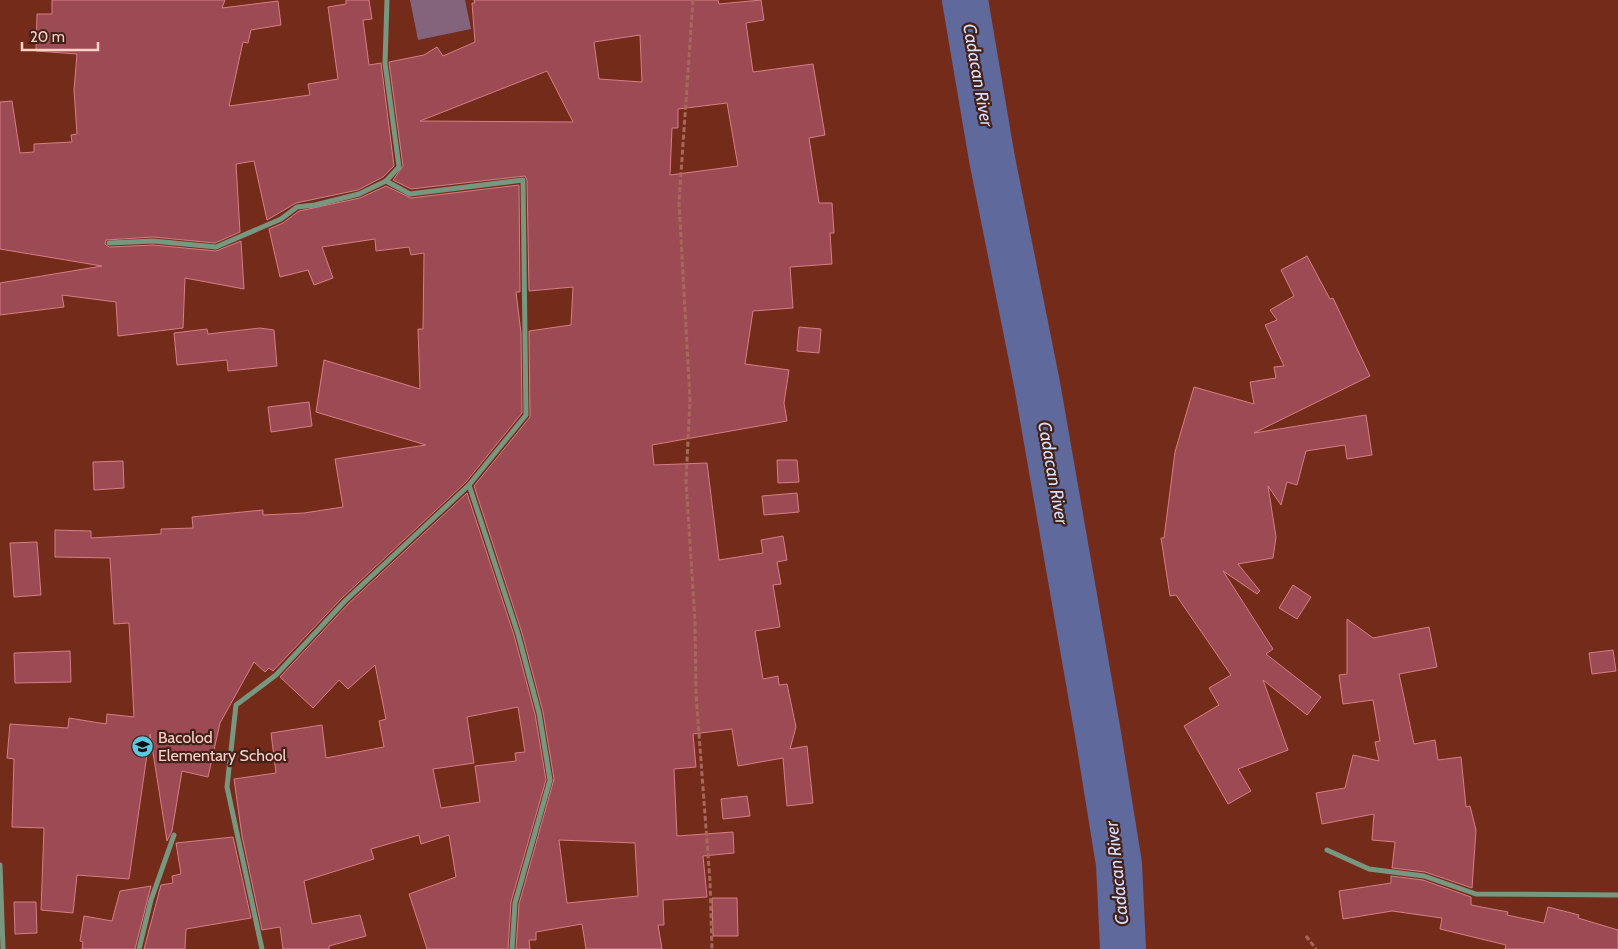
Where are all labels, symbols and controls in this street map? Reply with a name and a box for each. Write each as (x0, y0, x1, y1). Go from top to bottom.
scale bar (22, 20, 99, 52)
water label: Cadacan River (958, 22, 998, 130)
text: 20 m (30, 28, 65, 46)
water label: Cadacan River (1033, 420, 1073, 528)
place label: Bacolod Elementary School (158, 728, 286, 765)
school or university icon: Bacolod Elementary School (130, 734, 154, 758)
water label: Cadacan River (1100, 818, 1133, 926)

